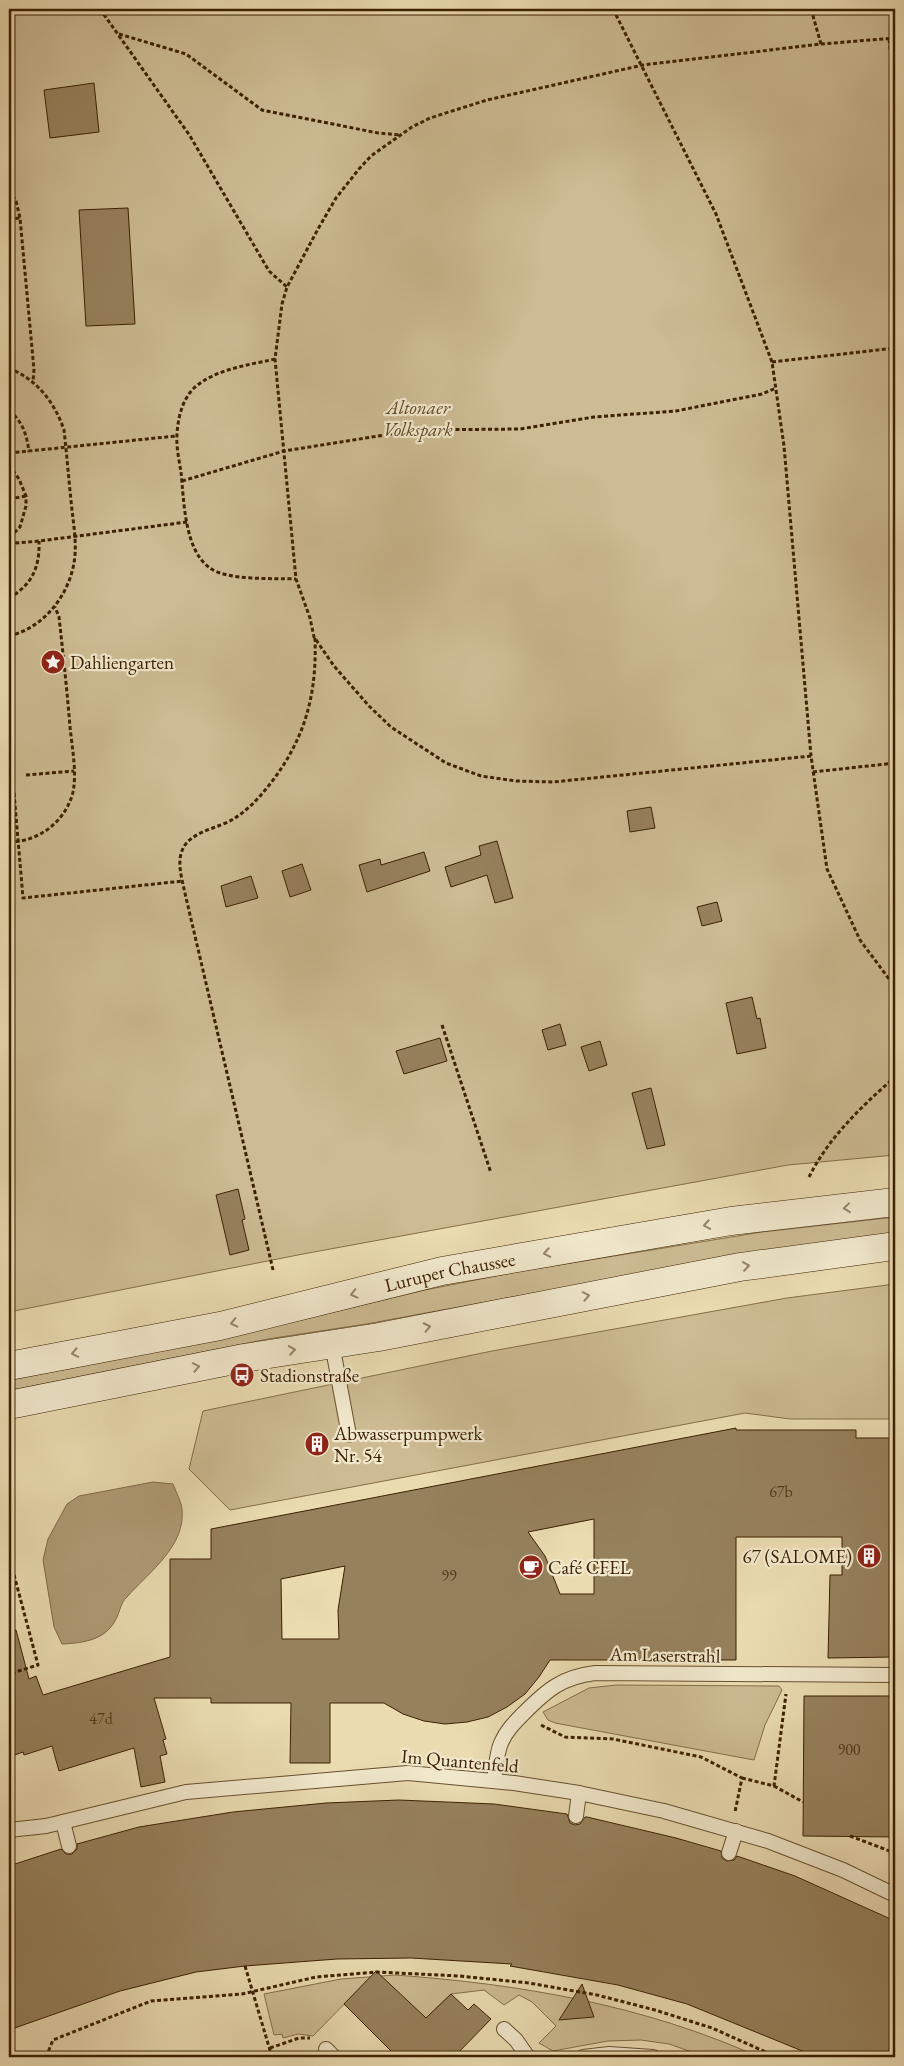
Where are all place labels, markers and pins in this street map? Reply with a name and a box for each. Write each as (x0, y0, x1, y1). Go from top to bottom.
place icon: Dahliengarten (40, 649, 66, 675)
place label: Dahliengarten (70, 650, 174, 675)
bus stop icon: Stadionstraße (229, 1362, 255, 1388)
place label: Stadionstraße (260, 1363, 359, 1388)
place label: Abwasserpumpwerk Nr. 54 (333, 1421, 484, 1468)
building icon: Abwasserpumpwerk Nr. 54 (304, 1431, 330, 1457)
building icon: 67 (SALOME) (856, 1543, 882, 1569)
place label: 67 (SALOME) (743, 1544, 852, 1569)
cafe icon: Café CFEL (518, 1554, 544, 1580)
place label: Café CFEL (548, 1555, 631, 1580)

